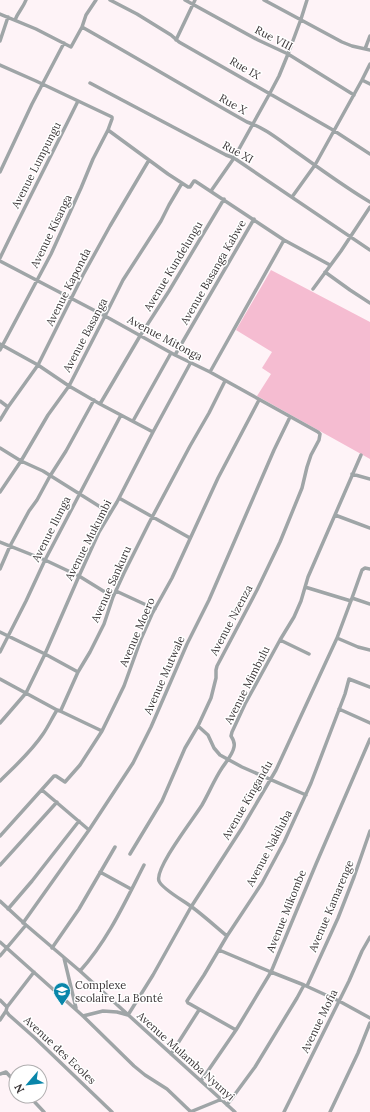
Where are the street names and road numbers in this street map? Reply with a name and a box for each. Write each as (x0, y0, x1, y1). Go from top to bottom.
street label: Rue VIII (253, 23, 296, 54)
street label: Rue IX (227, 54, 264, 83)
street label: Rue X (217, 91, 250, 118)
street label: Avenue Lumpungu (8, 119, 64, 212)
street label: Rue XI (220, 138, 256, 166)
street label: Avenue Kisanga (27, 192, 75, 271)
street label: Avenue Basanga Kabwe (177, 217, 249, 328)
street label: Avenue Kundelungu (140, 218, 206, 314)
street label: Avenue Kaponda (42, 246, 94, 329)
street label: Avenue Basanga (59, 295, 111, 375)
street label: Avenue Mitonga (124, 312, 205, 364)
street label: Avenue Ilunga (28, 494, 74, 565)
street label: Avenue Mukumbi (61, 497, 114, 584)
street label: Avenue Sankuru (87, 543, 134, 626)
street label: Avenue Nzenza (206, 582, 256, 659)
street label: Avenue Moero (116, 595, 158, 670)
street label: Avenue Mutwale (140, 633, 188, 717)
street label: Avenue Mimbulu (221, 643, 273, 727)
street label: Avenue Kingandu (218, 758, 276, 843)
street label: Avenue Nakiluba (242, 807, 295, 890)
street label: Avenue Kamarenge (305, 858, 357, 955)
street label: Avenue Mikombe (263, 868, 309, 955)
street label: Avenue Mofia (297, 987, 341, 1056)
street label: Avenue Mulamba Nyunyi (134, 1008, 238, 1104)
street label: Avenue des Ecoles (20, 1012, 99, 1087)

